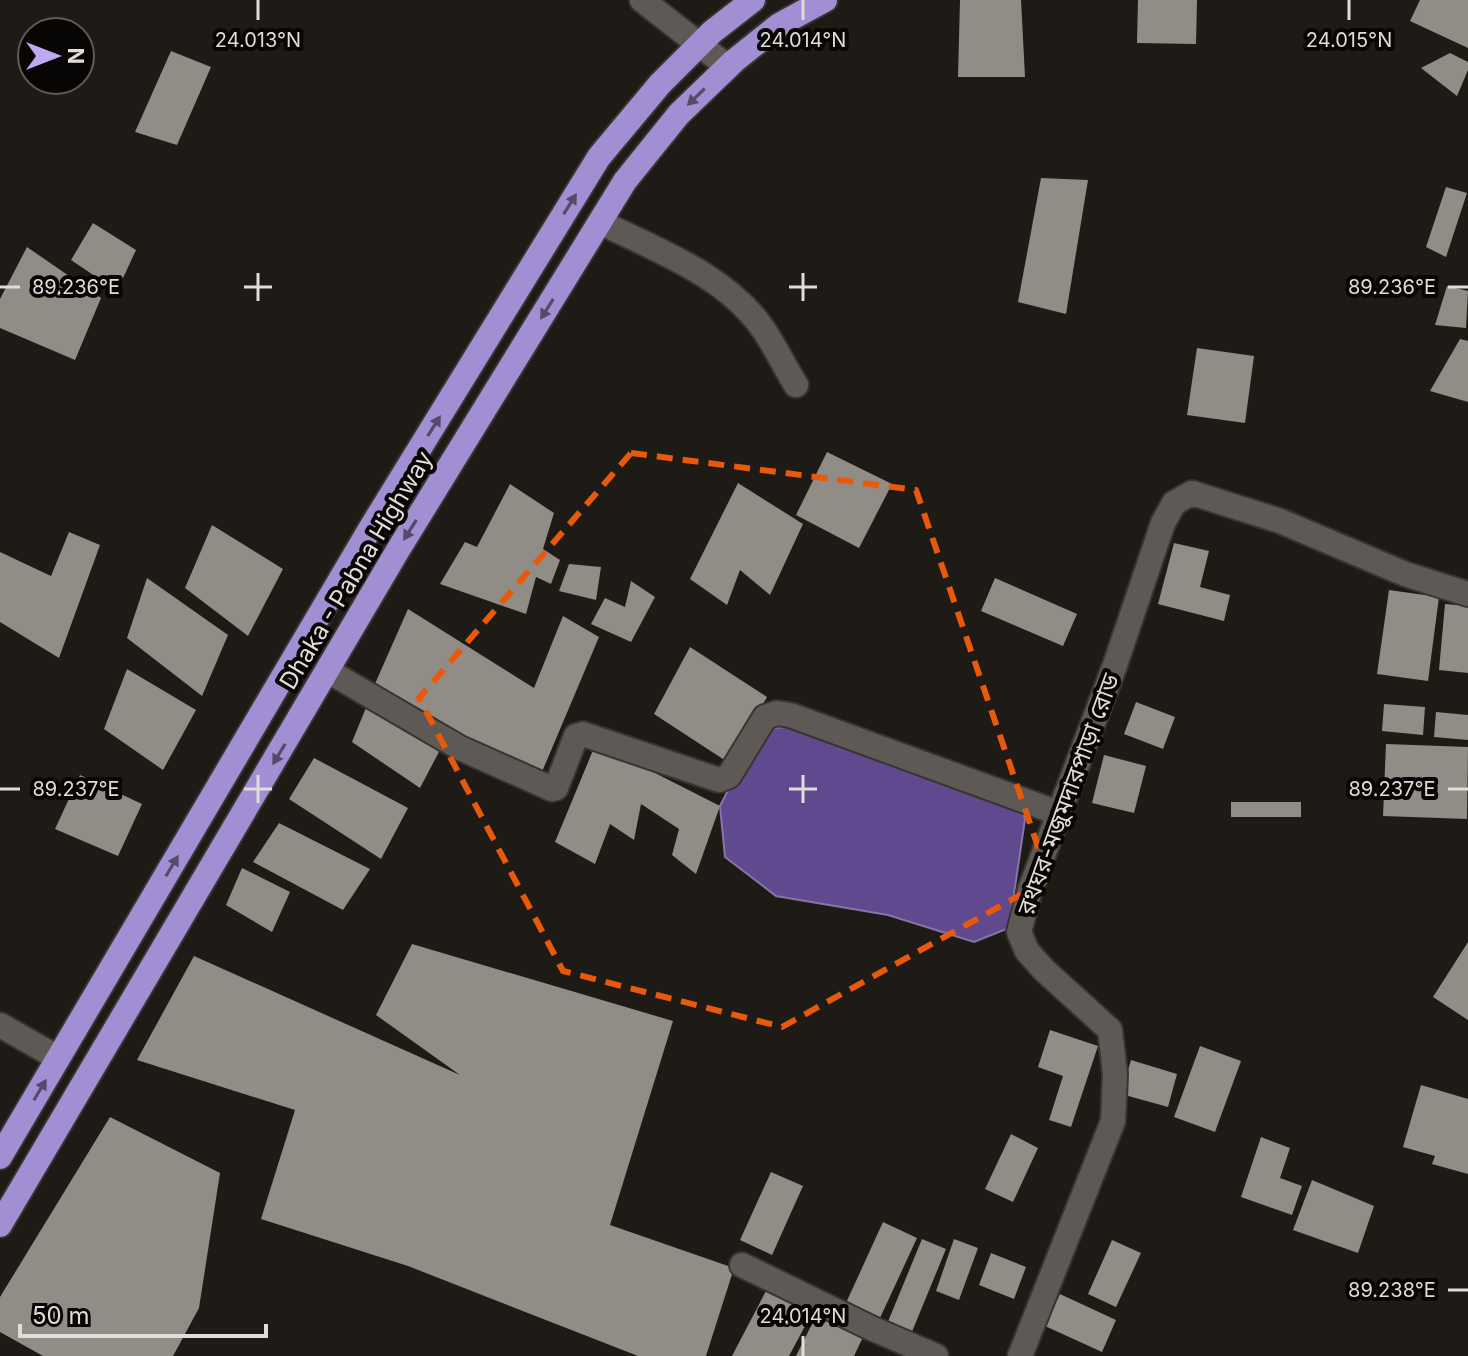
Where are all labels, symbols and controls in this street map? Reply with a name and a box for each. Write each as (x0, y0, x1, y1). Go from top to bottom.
north arrow (16, 16, 96, 96)
text: 24.013°N (215, 28, 301, 52)
text: 24.014°N (760, 28, 846, 52)
text: 24.015°N (1306, 28, 1392, 52)
text: N (63, 48, 89, 64)
one-way arrow (687, 87, 706, 106)
one-way arrow (563, 193, 577, 215)
text: 89.236°E (32, 275, 120, 299)
text: 89.236°E (1348, 275, 1436, 299)
one-way arrow (540, 298, 554, 320)
one-way arrow (426, 415, 440, 437)
street label: Dhaka - Pabna Highway (273, 446, 439, 694)
one-way arrow (404, 519, 418, 541)
street label: রথঘর-মজুমদারপাড়া রোড (1011, 669, 1125, 919)
one-way arrow (272, 743, 286, 765)
text: 89.237°E (32, 777, 120, 801)
text: 89.237°E (1348, 777, 1436, 801)
one-way arrow (165, 855, 179, 877)
one-way arrow (33, 1079, 47, 1101)
text: 89.238°E (1348, 1278, 1436, 1302)
scale bar (20, 1288, 266, 1338)
text: 50 m (32, 1301, 90, 1330)
text: 24.014°N (760, 1304, 846, 1328)

